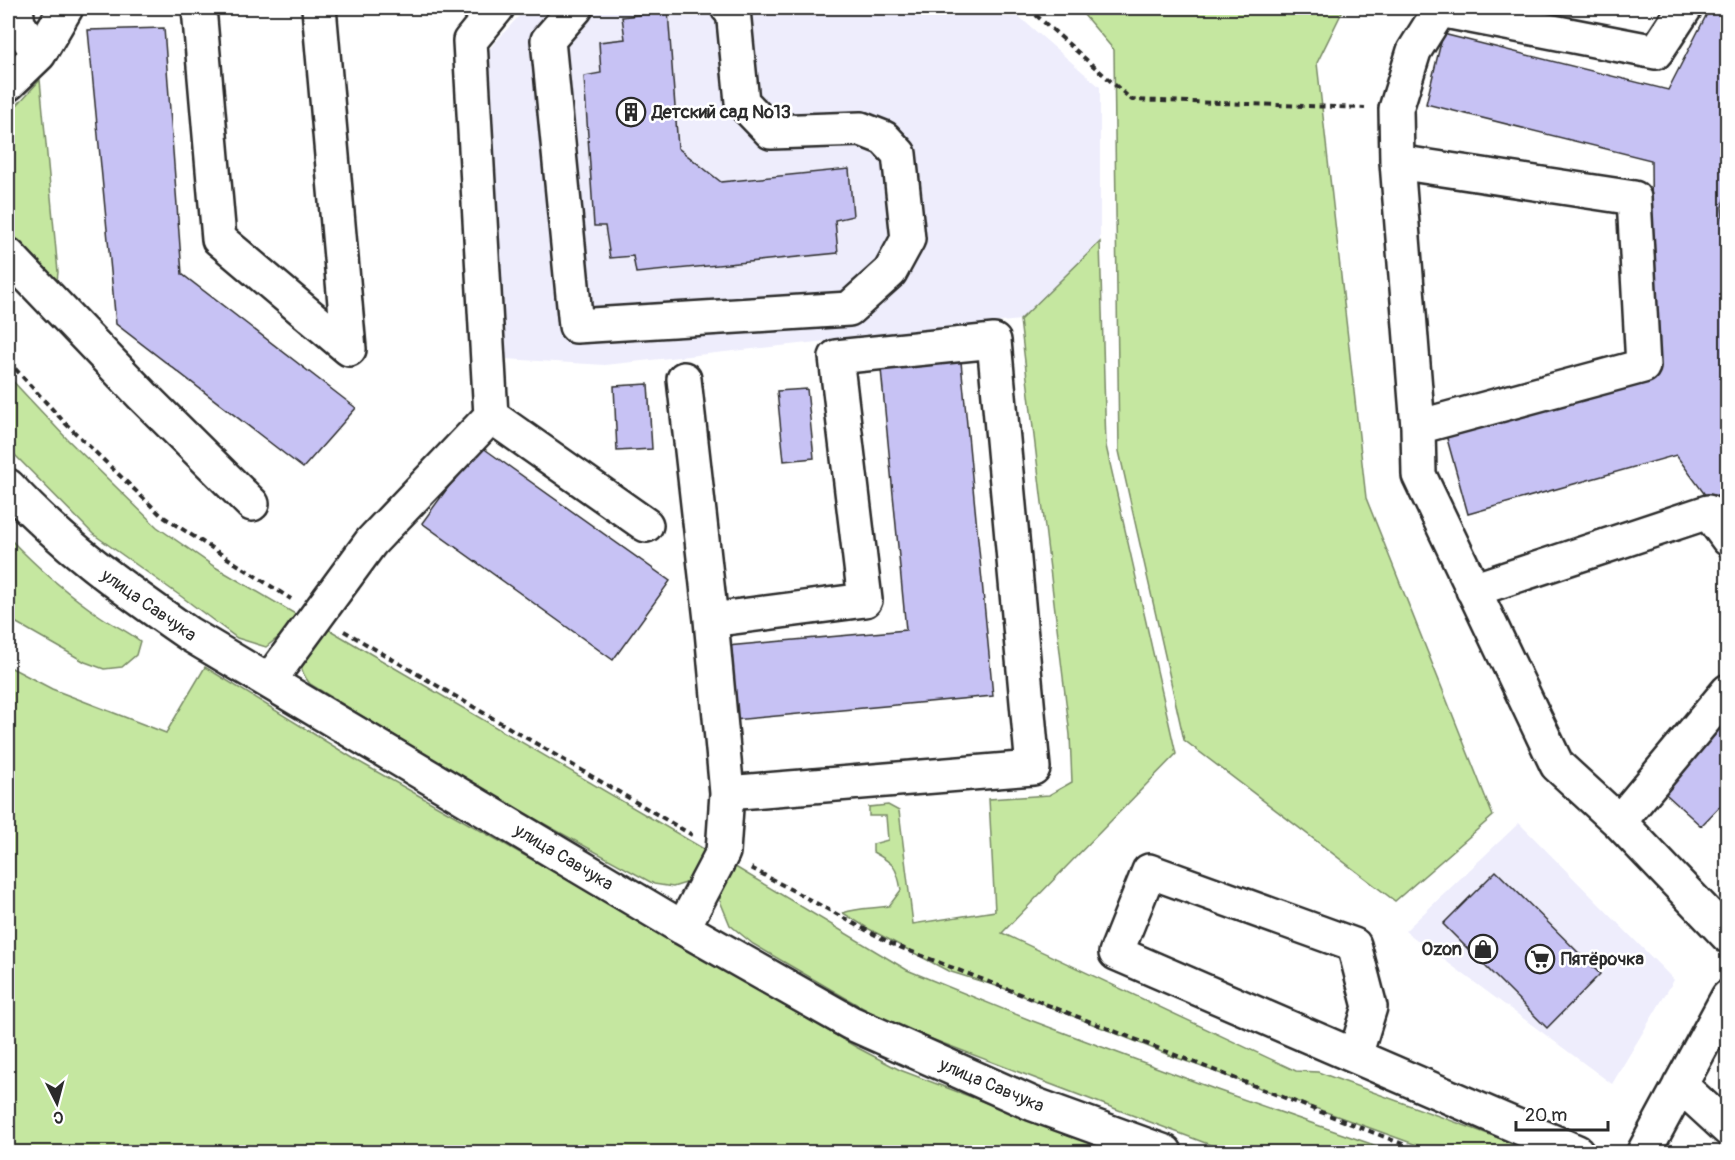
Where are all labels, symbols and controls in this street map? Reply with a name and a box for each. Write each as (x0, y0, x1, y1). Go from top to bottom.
building icon: Детский сад №13 (615, 96, 647, 128)
place label: Детский сад №13 (651, 101, 791, 124)
street label: улица Савчука (96, 563, 201, 647)
street label: улица Савчука (509, 818, 617, 896)
shop icon: Ozon (1467, 933, 1499, 965)
place label: Ozon (1422, 938, 1462, 961)
supermarket icon: Пятёрочка (1524, 943, 1556, 975)
place label: Пятёрочка (1561, 948, 1645, 971)
street label: улица Савчука (935, 1053, 1048, 1118)
north arrow (27, 1073, 87, 1133)
scale bar (1516, 1094, 1608, 1132)
text: 20 m (1525, 1104, 1567, 1127)
text: С (52, 1106, 64, 1127)

